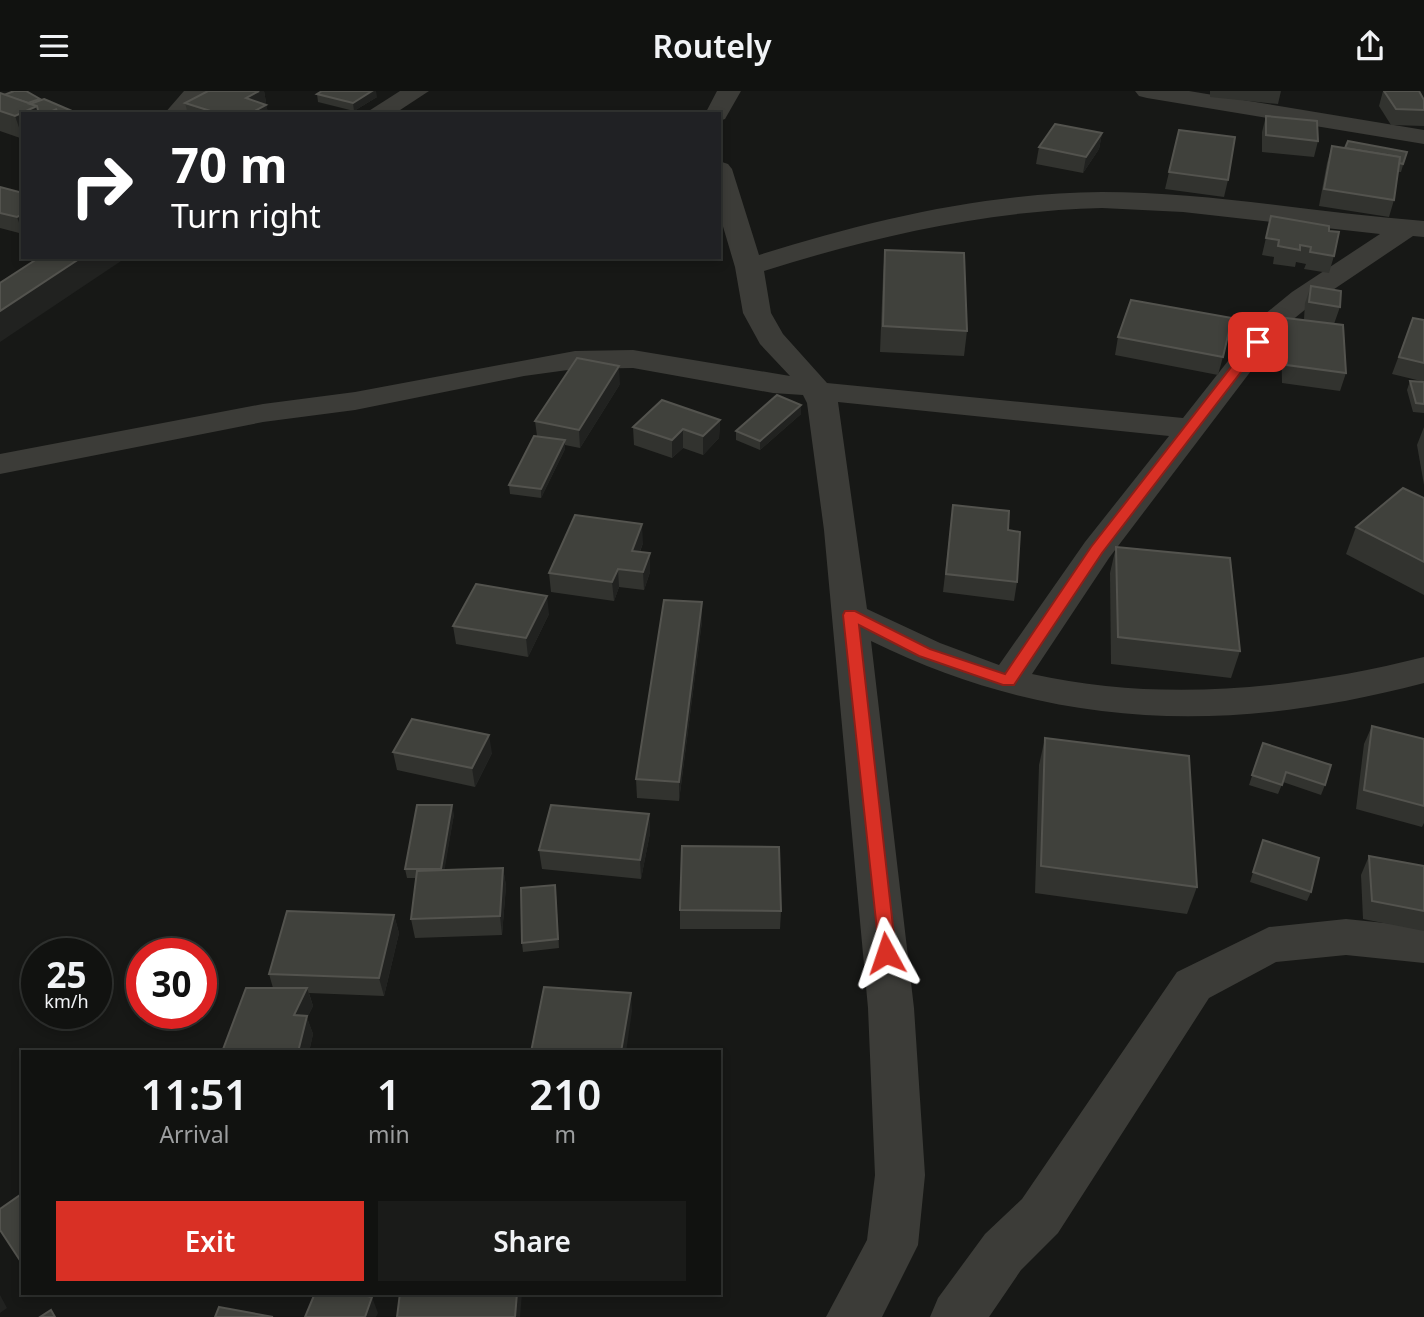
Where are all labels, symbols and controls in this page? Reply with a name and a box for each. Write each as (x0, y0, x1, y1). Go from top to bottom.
text: Routely (652, 24, 772, 67)
icon: menu (35, 27, 73, 65)
icon: share (1351, 27, 1389, 65)
text: 70 m (171, 131, 288, 197)
icon: right (56, 140, 147, 231)
text: Turn right (171, 194, 321, 237)
pin (1228, 312, 1288, 372)
icon: arrive (1239, 323, 1277, 361)
position arrow (849, 916, 923, 990)
speed limit sign: 30 (126, 938, 217, 1029)
text: 25 (46, 951, 87, 998)
text: km/h (44, 989, 89, 1013)
text: 11:51 (141, 1065, 248, 1122)
text: 1 (377, 1065, 401, 1122)
text: 210 (529, 1065, 601, 1122)
text: Arrival (159, 1118, 230, 1150)
text: min (368, 1118, 410, 1150)
text: m (555, 1118, 576, 1150)
button: Exit (56, 1201, 364, 1281)
button: Share (378, 1201, 686, 1281)

